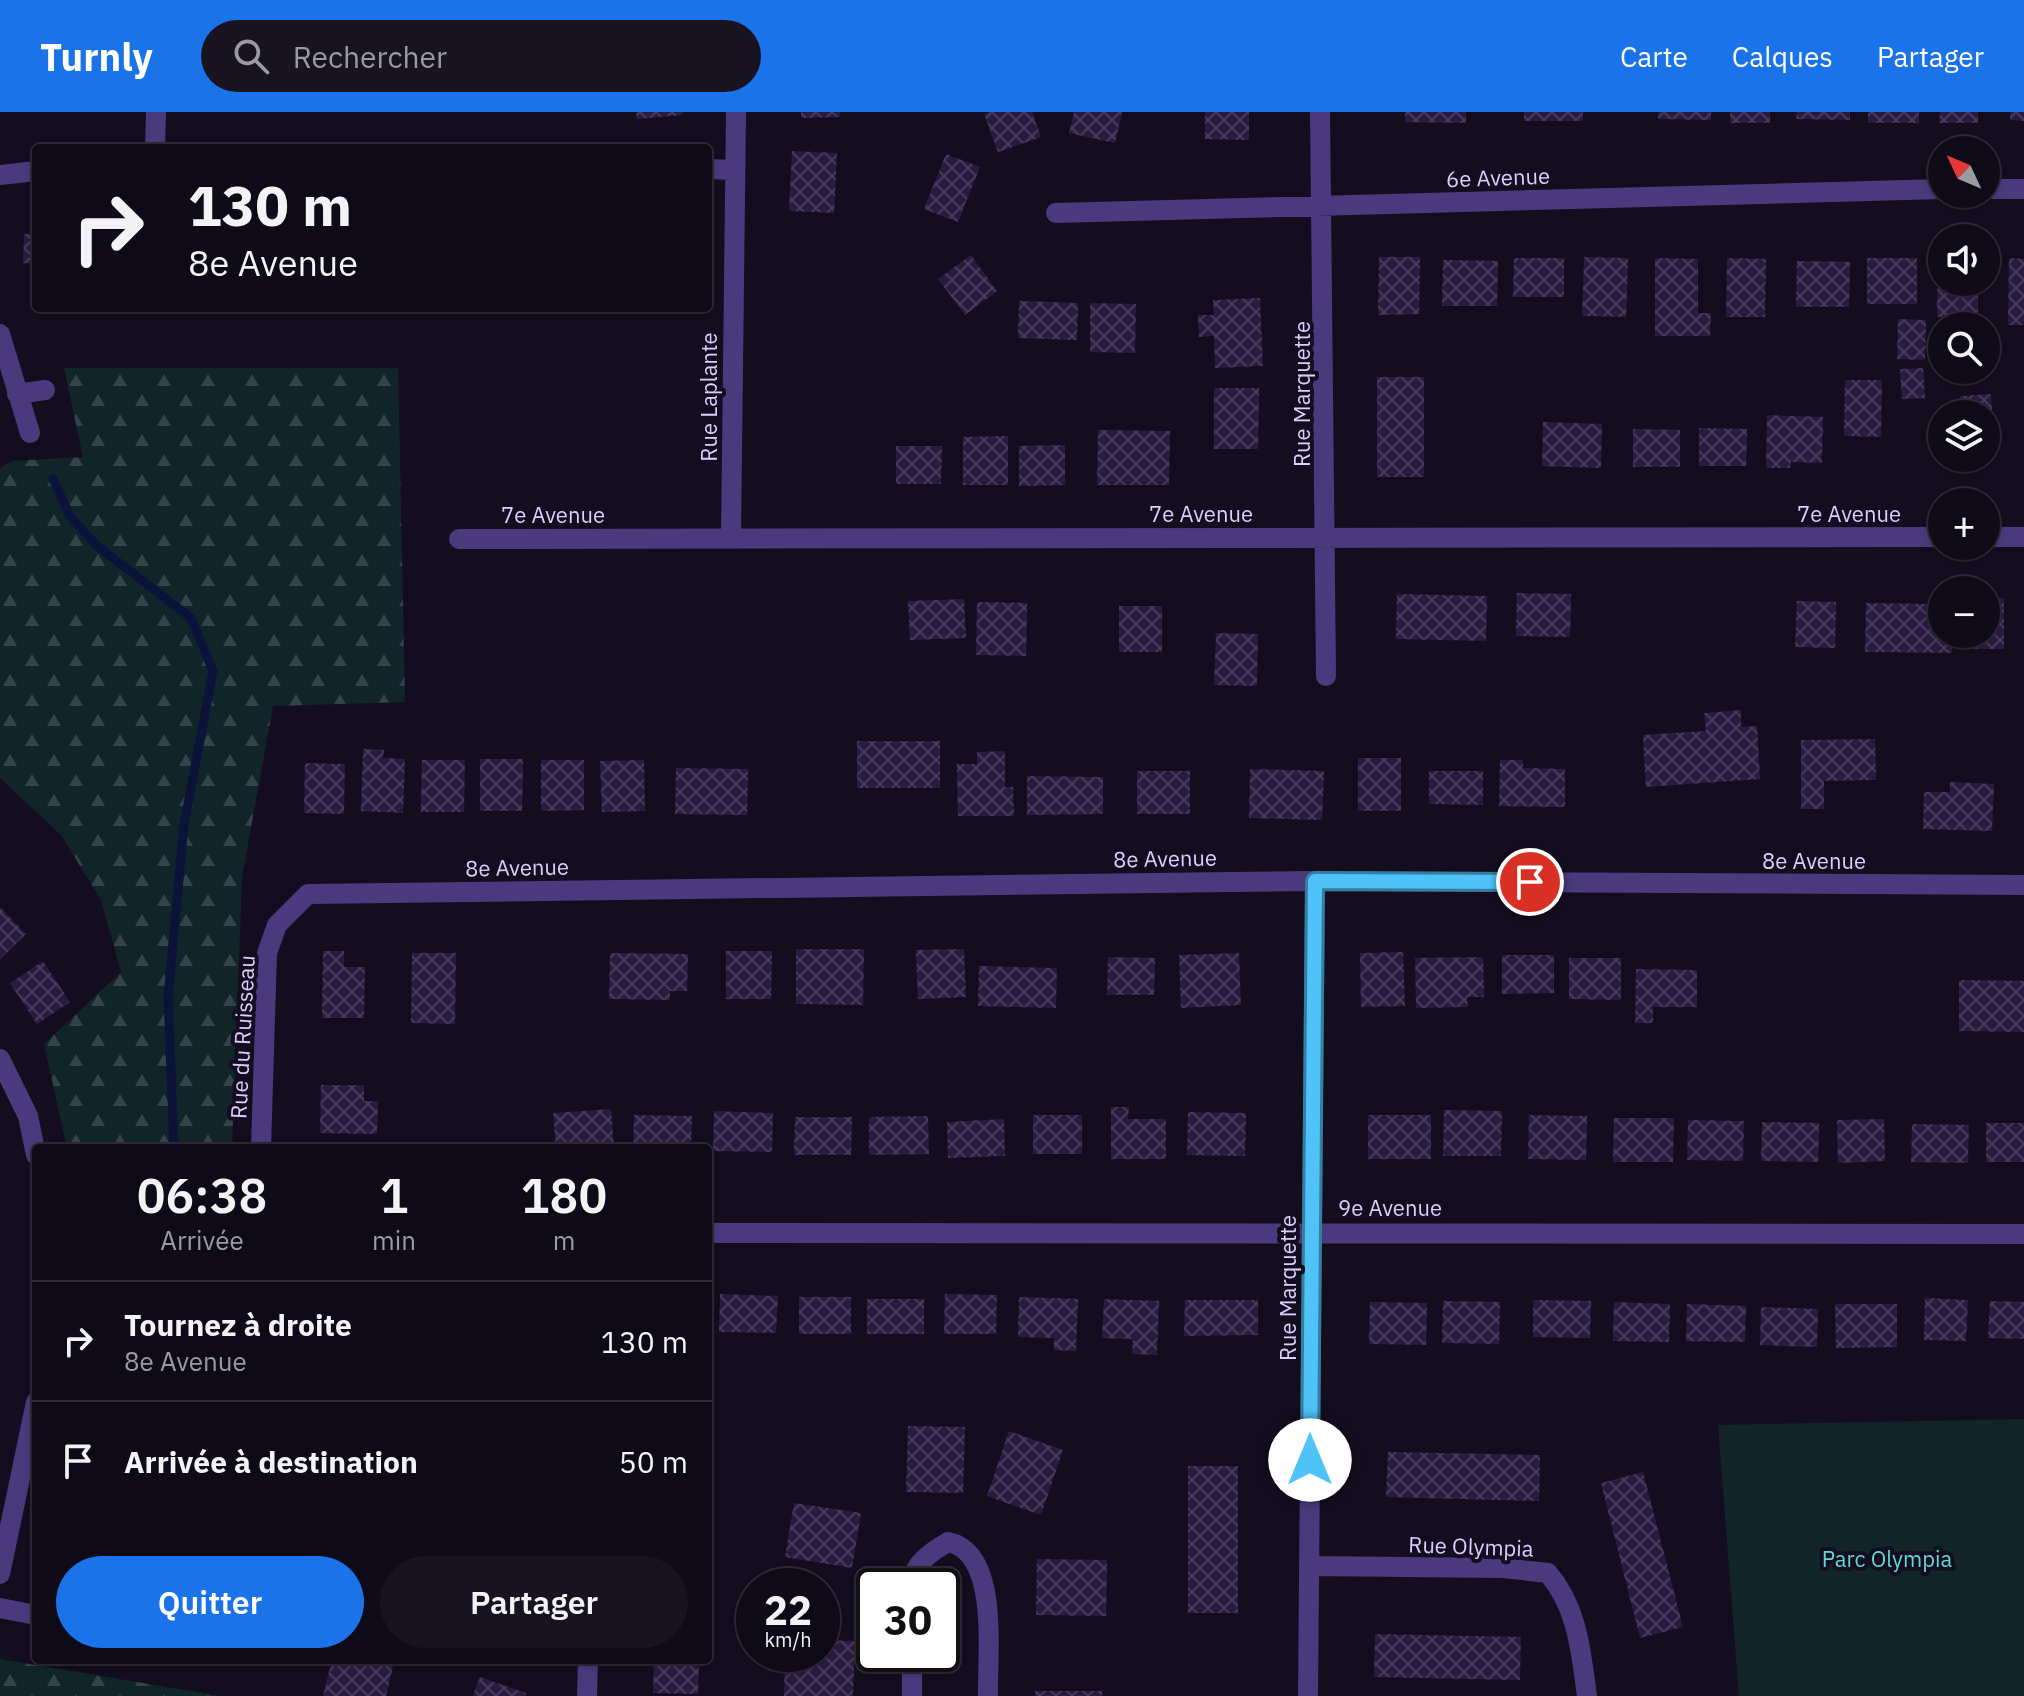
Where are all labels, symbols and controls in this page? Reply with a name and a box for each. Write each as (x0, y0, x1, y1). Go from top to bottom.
search box (201, 20, 761, 92)
text: Turnly (40, 32, 153, 81)
icon: search (229, 34, 273, 78)
text: Rechercher (293, 37, 447, 76)
text: Carte (1620, 38, 1688, 75)
text: Calques (1732, 38, 1833, 75)
text: Partager (1877, 38, 1984, 75)
north arrow (1928, 136, 2000, 208)
map controls (1928, 136, 2000, 648)
street label: 6e Avenue (1446, 161, 1550, 193)
text: 130 m (188, 169, 352, 241)
icon: right (56, 176, 160, 280)
button: sound (1928, 224, 2000, 296)
text: 8e Avenue (188, 239, 358, 286)
button: search (1928, 312, 2000, 384)
street label: Rue Marquette (1287, 321, 1316, 467)
street label: Rue Laplante (694, 332, 723, 462)
button: layers (1928, 400, 2000, 472)
button: + (1928, 488, 2000, 560)
street label: 7e Avenue (1149, 499, 1253, 528)
street label: 7e Avenue (1797, 499, 1901, 528)
street label: 7e Avenue (501, 500, 605, 529)
button: − (1928, 576, 2000, 648)
street label: 8e Avenue (1113, 843, 1217, 873)
street label: 8e Avenue (1762, 846, 1866, 875)
pin (1496, 848, 1564, 916)
street label: 8e Avenue (465, 852, 569, 882)
icon: arrive (1508, 860, 1552, 904)
street label: Rue du Ruisseau (223, 954, 261, 1120)
text: 06:38 (137, 1164, 267, 1226)
text: 1 (380, 1164, 408, 1226)
text: 180 (521, 1164, 607, 1226)
street label: 9e Avenue (1338, 1193, 1442, 1222)
street label: Rue Marquette (1273, 1215, 1302, 1361)
text: Arrivée (160, 1223, 244, 1257)
text: min (372, 1223, 416, 1257)
text: m (553, 1223, 575, 1257)
text: Tournez à droite (124, 1305, 352, 1344)
icon: right (56, 1319, 100, 1363)
text: 130 m (601, 1322, 688, 1361)
text: 8e Avenue (124, 1344, 247, 1378)
position arrow (1268, 1418, 1352, 1502)
icon: arrive (56, 1439, 100, 1483)
text: Arrivée à destination (124, 1442, 418, 1481)
text: 50 m (619, 1442, 688, 1481)
street label: Rue Olympia (1408, 1529, 1534, 1563)
park label: Parc Olympia (1822, 1544, 1953, 1573)
button: Quitter (56, 1556, 364, 1648)
button: Partager (380, 1556, 688, 1648)
speed limit sign: 30 (856, 1568, 960, 1672)
text: 22 (764, 1584, 812, 1636)
text: km/h (764, 1626, 812, 1653)

